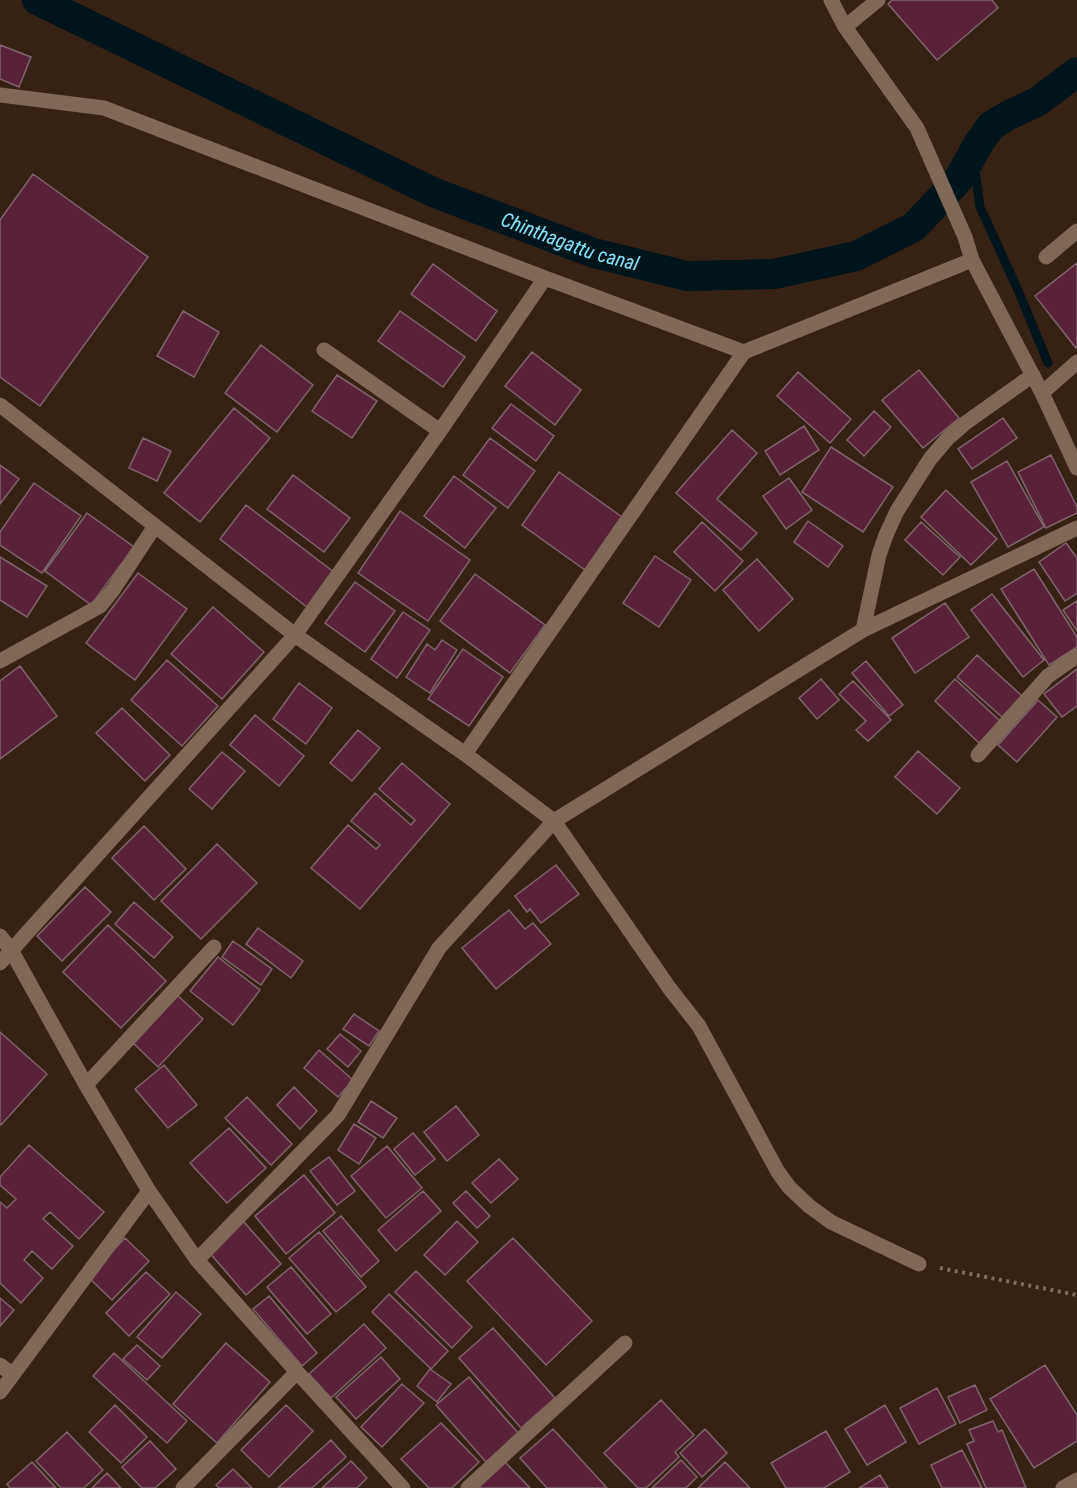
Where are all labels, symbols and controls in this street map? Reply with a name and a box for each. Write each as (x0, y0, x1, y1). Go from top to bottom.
water label: Chinthagattu canal (498, 207, 642, 276)

